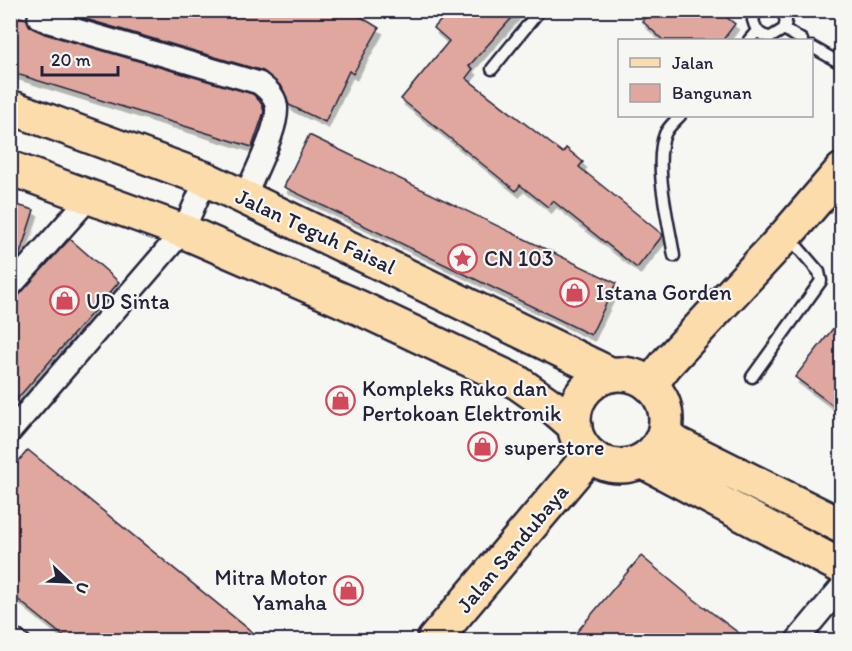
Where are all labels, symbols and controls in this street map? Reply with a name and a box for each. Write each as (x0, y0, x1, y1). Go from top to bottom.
scale bar (42, 39, 118, 77)
legend (618, 39, 813, 117)
text: 20 m (51, 49, 91, 71)
text: Jalan (672, 52, 714, 74)
text: Bangunan (672, 82, 752, 104)
street label: Jalan Teguh Faisal (231, 183, 400, 280)
place icon: CN 103 (447, 242, 479, 274)
place label: CN 103 (484, 245, 554, 272)
shop icon: Istana Gorden (559, 276, 591, 308)
place label: Istana Gorden (596, 279, 732, 306)
shop icon: UD Sinta (49, 285, 81, 317)
place label: UD Sinta (86, 288, 170, 315)
place label: Kompleks Ruko dan Pertokoan Elektronik (362, 375, 562, 427)
shop icon: Kompleks Ruko dan Pertokoan Elektronik (325, 385, 357, 417)
shop icon: superstore (467, 431, 499, 463)
place label: superstore (504, 434, 604, 461)
street label: Jalan Sandubaya (451, 478, 575, 618)
north arrow (39, 552, 99, 612)
place label: Mitra Motor Yamaha (215, 564, 328, 616)
shop icon: Mitra Motor Yamaha (332, 574, 364, 606)
text: U (72, 579, 93, 596)

